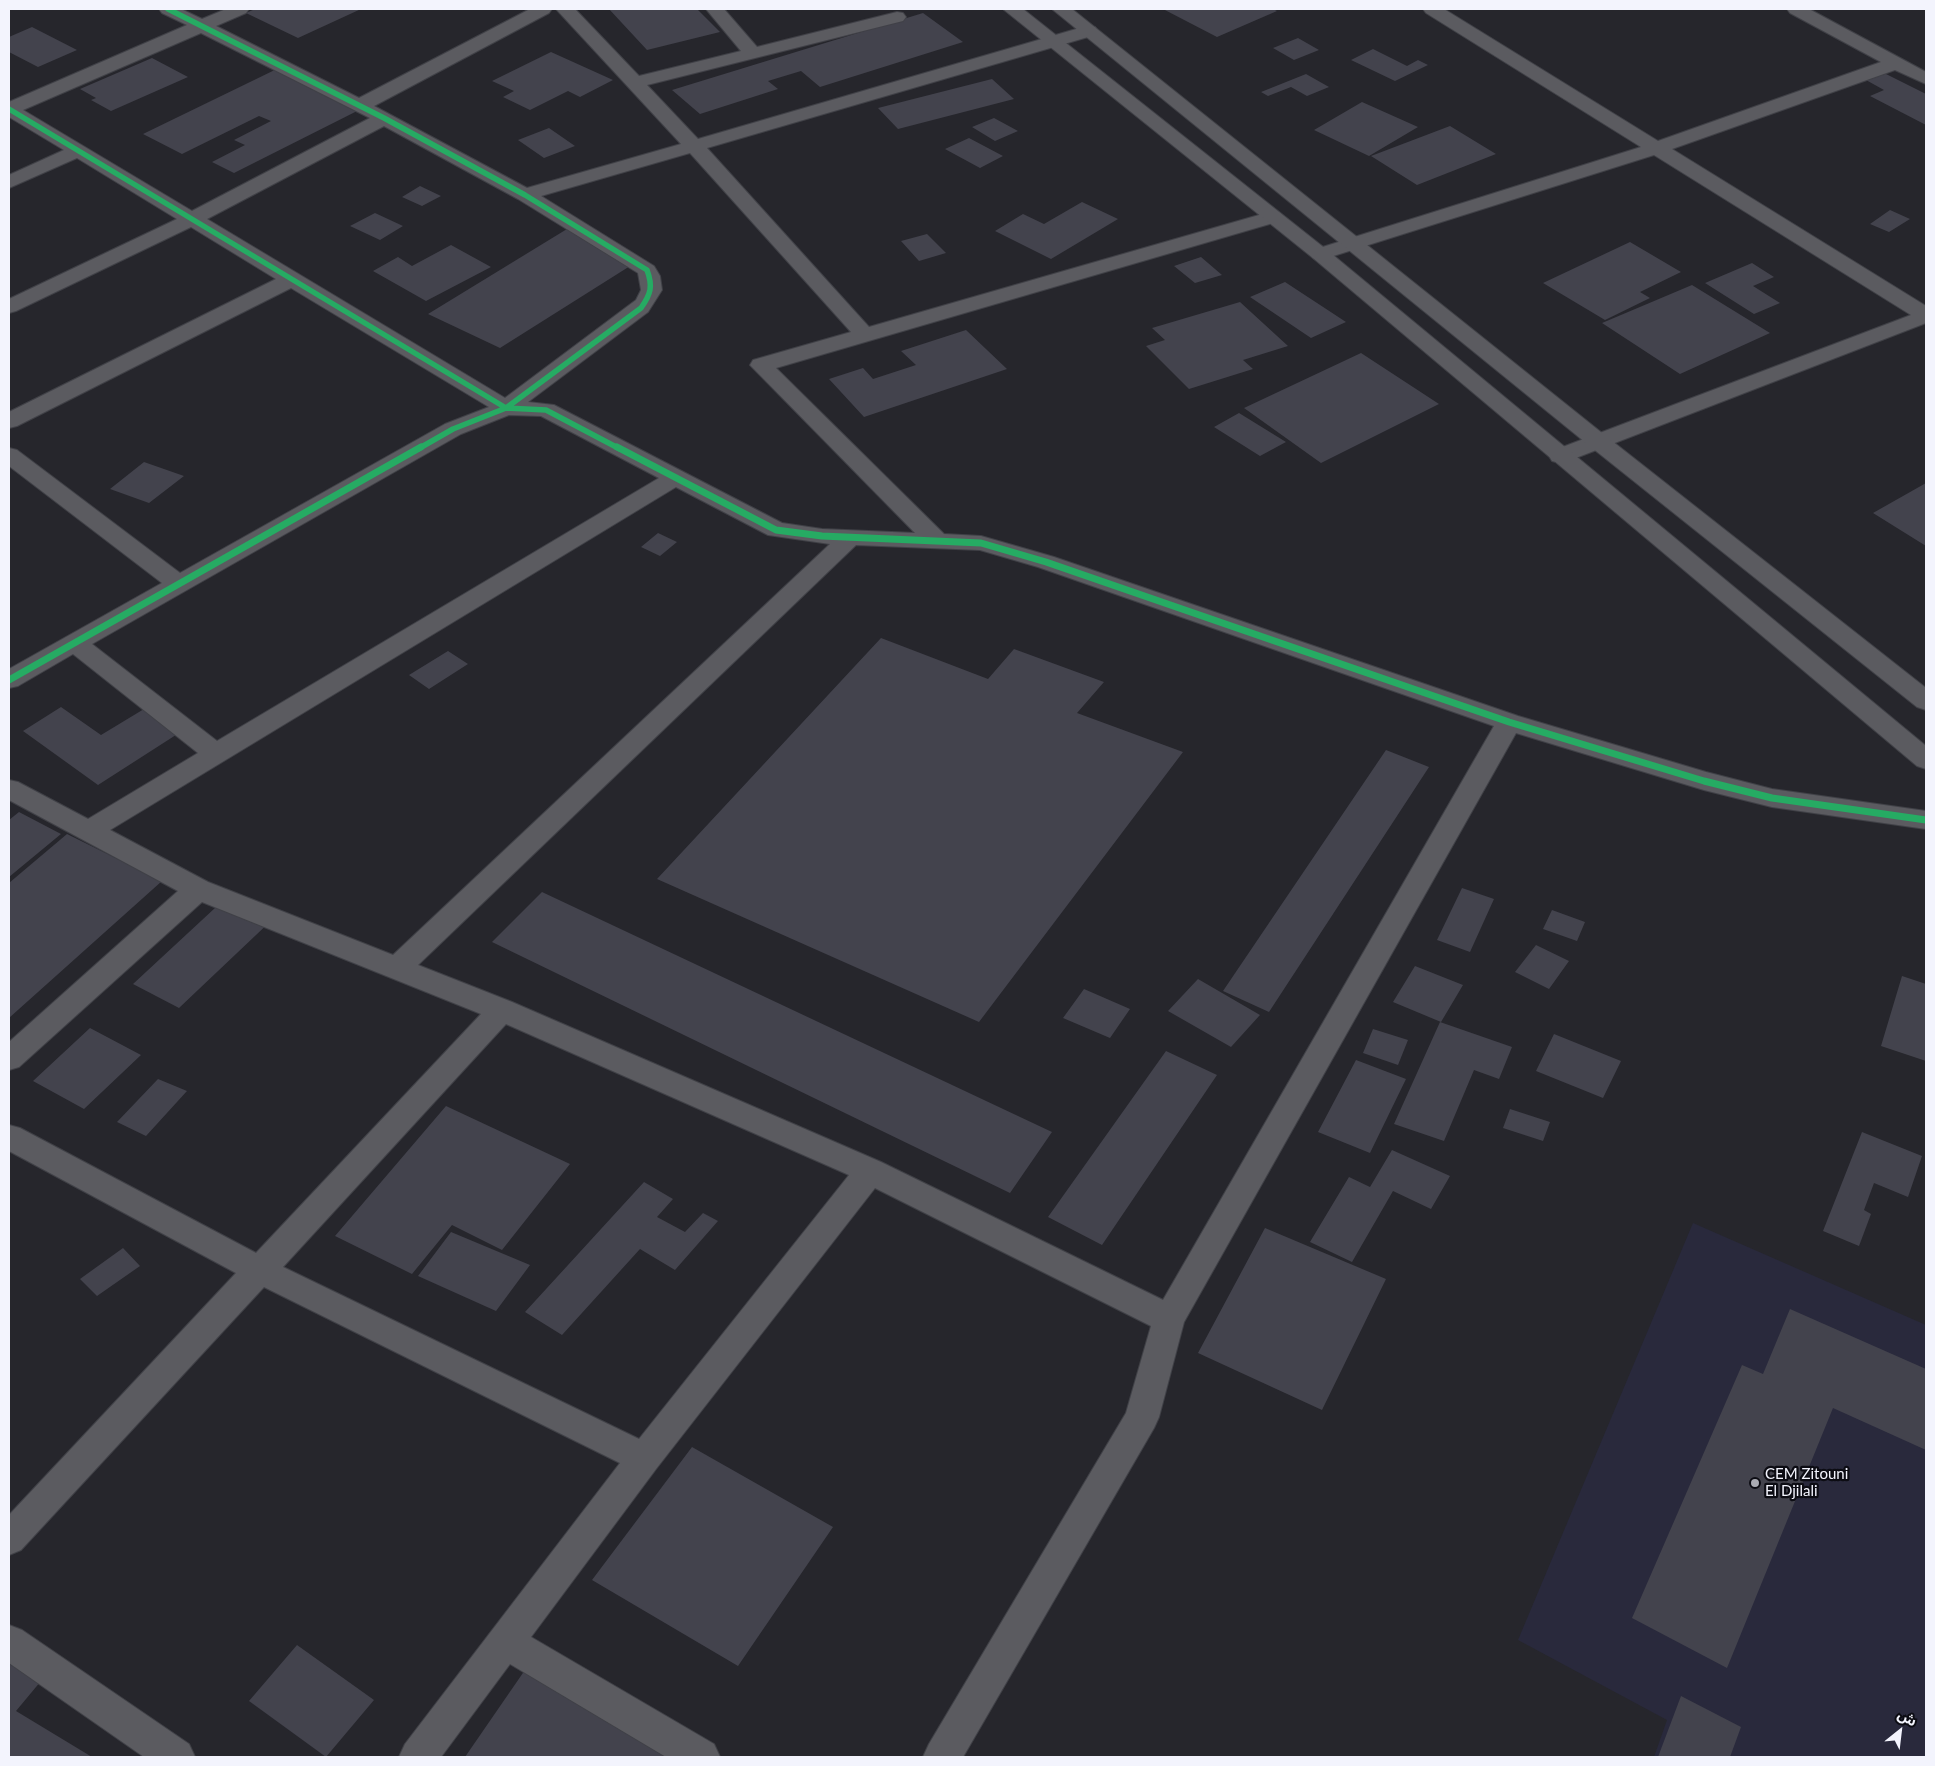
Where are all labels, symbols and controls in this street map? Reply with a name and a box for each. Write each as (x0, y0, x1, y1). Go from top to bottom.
place label: CEM Zitouni El Djilali (1765, 1465, 1848, 1500)
marker: CEM Zitouni El Djilali (1749, 1477, 1761, 1489)
text: ش (1895, 1705, 1920, 1730)
north arrow (1875, 1706, 1925, 1756)

